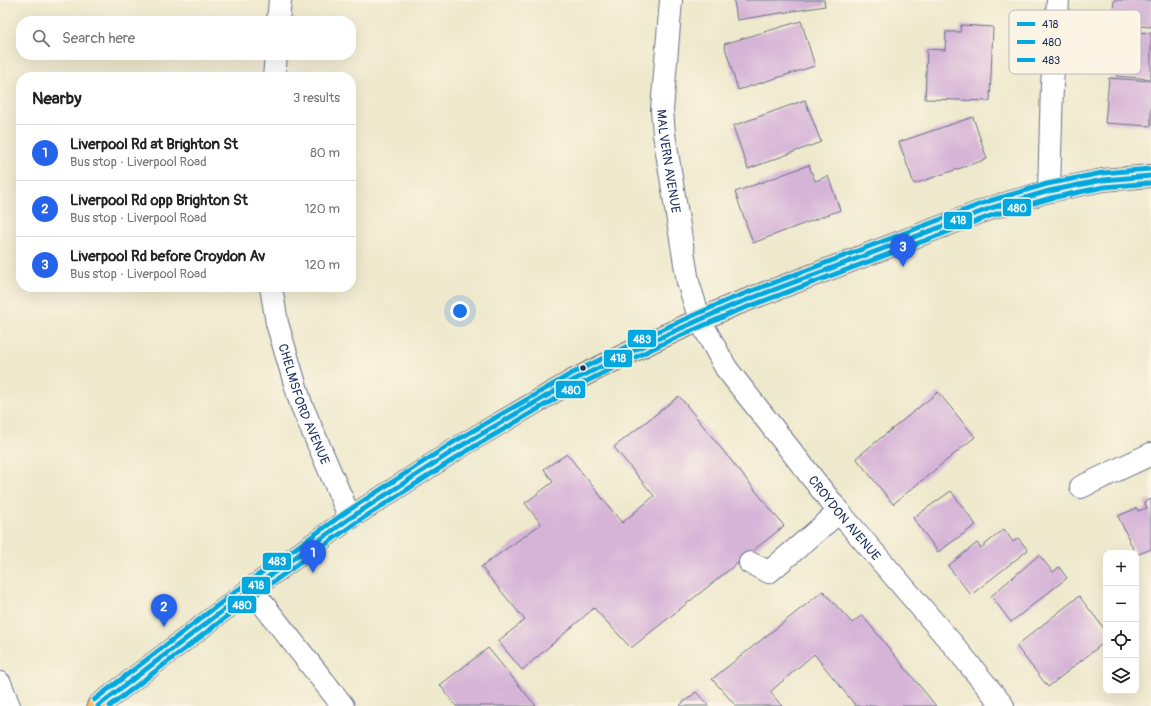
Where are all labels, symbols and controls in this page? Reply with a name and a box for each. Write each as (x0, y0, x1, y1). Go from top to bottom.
legend (1009, 10, 1141, 74)
search box (16, 16, 356, 60)
text: 418 (1042, 18, 1059, 31)
icon: search (30, 27, 52, 49)
text: Search here (62, 29, 135, 48)
text: 480 (1042, 36, 1061, 49)
text: 483 (1042, 54, 1060, 67)
text: Nearby (32, 88, 81, 109)
text: 3 results (293, 90, 340, 106)
street label: MALVERN AVENUE (653, 109, 684, 215)
text: Liverpool Rd at Brighton St (70, 135, 238, 154)
text: 1 (42, 145, 48, 161)
text: 80 m (310, 145, 340, 161)
text: Bus stop · Liverpool Road (70, 154, 207, 170)
text: Liverpool Rd opp Brighton St (70, 191, 248, 210)
line badge: 480 (1002, 198, 1032, 217)
text: 2 (41, 201, 49, 217)
text: 120 m (304, 201, 340, 217)
text: 480 (1006, 202, 1027, 215)
text: Bus stop · Liverpool Road (70, 210, 207, 226)
line badge: 418 (943, 211, 973, 230)
text: 418 (949, 214, 967, 227)
pin: 3 (890, 234, 916, 267)
text: Liverpool Rd before Croydon Av (70, 247, 265, 266)
text: 3 (41, 257, 49, 273)
text: 120 m (304, 257, 340, 273)
text: Bus stop · Liverpool Road (70, 266, 207, 282)
your location (450, 301, 470, 321)
line badge: 483 (627, 329, 657, 348)
text: 483 (632, 333, 651, 346)
street label: CHELMSFORD AVENUE (275, 342, 333, 467)
line badge: 418 (603, 349, 633, 368)
text: 418 (609, 352, 627, 365)
unlabelled marker (578, 363, 588, 373)
line badge: 480 (555, 380, 586, 399)
text: 480 (560, 384, 581, 397)
street label: CROYDON AVENUE (804, 473, 884, 564)
pin: 1 (300, 540, 326, 573)
map controls (1103, 550, 1139, 694)
button: + (1103, 550, 1139, 586)
line badge: 483 (262, 552, 292, 571)
text: 483 (267, 555, 286, 568)
line badge: 418 (241, 576, 271, 595)
text: 418 (247, 579, 265, 592)
button: − (1103, 586, 1139, 622)
pin: 2 (151, 594, 177, 627)
line badge: 480 (227, 595, 257, 614)
text: 480 (231, 599, 252, 612)
button: locate (1103, 622, 1139, 658)
button: layers (1103, 658, 1139, 694)

